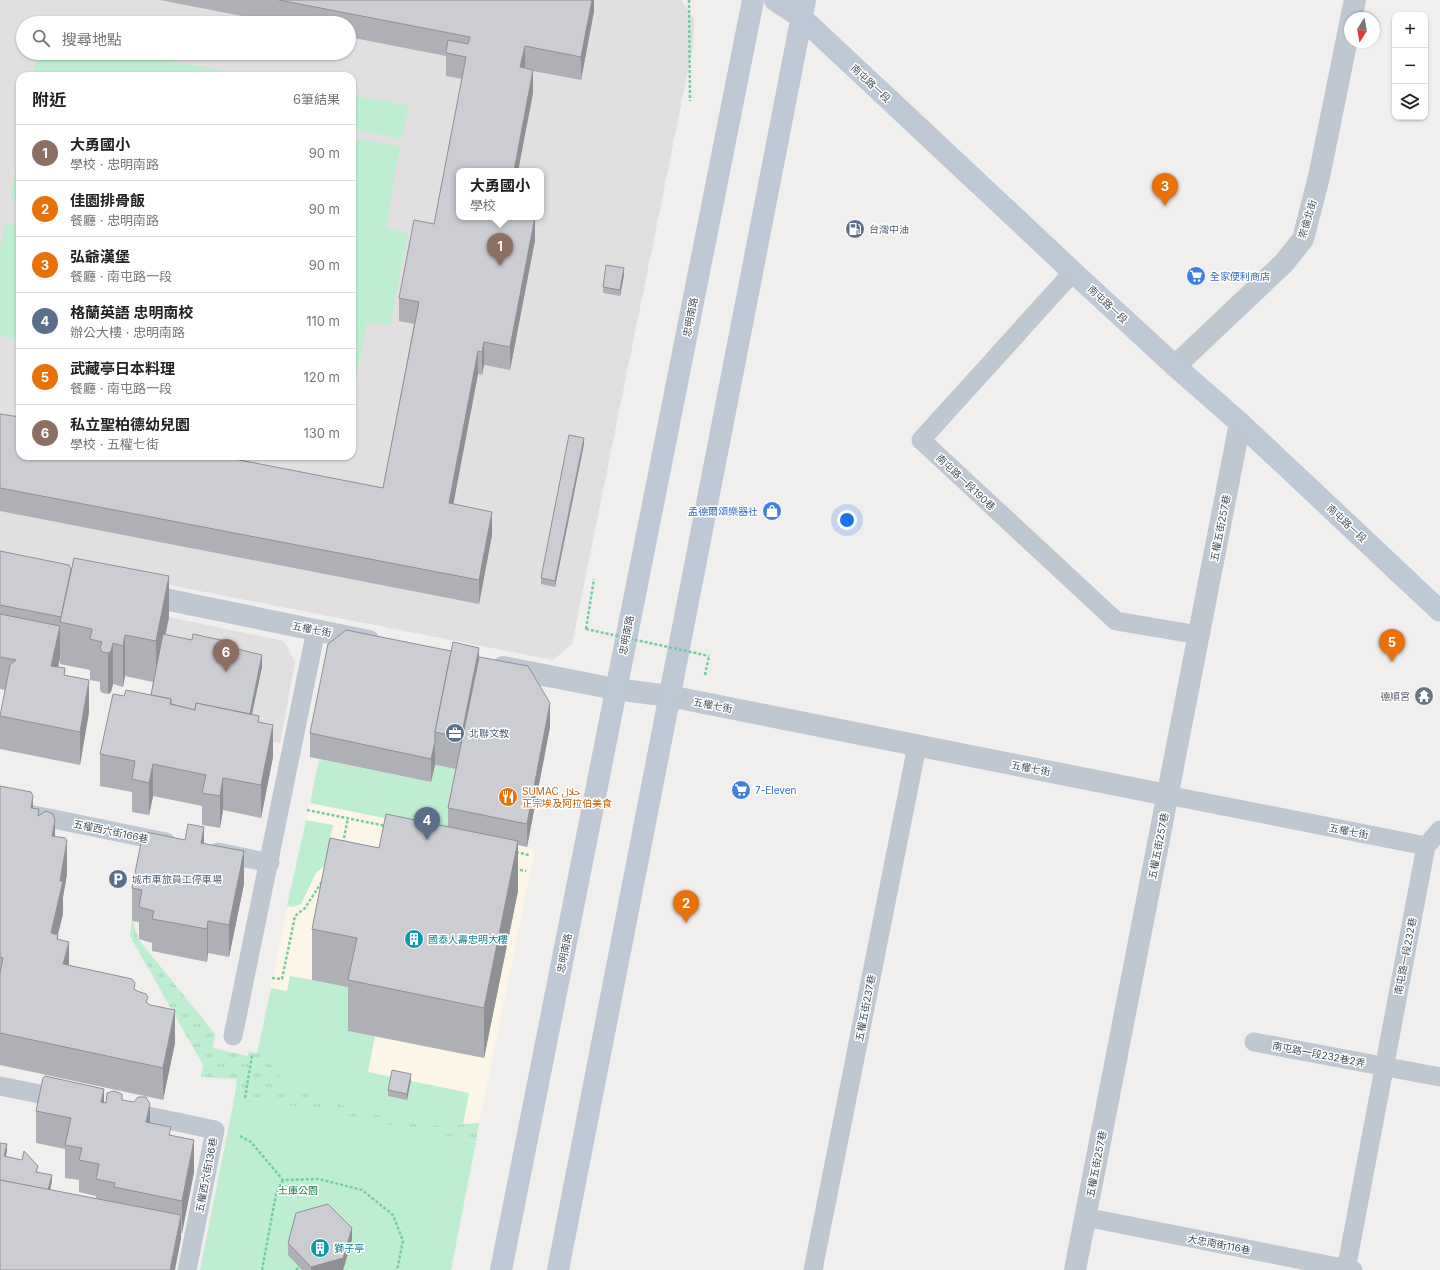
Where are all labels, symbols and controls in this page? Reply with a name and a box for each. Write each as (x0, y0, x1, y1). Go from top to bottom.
north arrow (1344, 12, 1380, 48)
map controls (1392, 12, 1428, 120)
button: + (1392, 12, 1428, 48)
search box (16, 16, 356, 60)
icon: search (30, 27, 52, 49)
text: 搜尋地點 (62, 30, 122, 49)
button: − (1392, 48, 1428, 84)
street label: 南屯路一段 (849, 62, 893, 104)
button: layers (1392, 84, 1428, 120)
text: 附近 (32, 90, 66, 110)
text: 6筆結果 (293, 91, 340, 107)
text: 大勇國小 (70, 135, 130, 154)
text: 1 (42, 145, 48, 161)
text: 90 m (309, 145, 340, 161)
text: 學校 · 忠明南路 (70, 156, 159, 172)
popup (456, 168, 544, 220)
pin: 3 (1152, 173, 1178, 206)
text: 大勇國小 (470, 176, 530, 195)
text: 佳園排骨飯 (70, 191, 145, 210)
text: 學校 (470, 197, 496, 213)
street label: 崇倫北街 (1295, 198, 1319, 240)
text: 2 (41, 201, 49, 217)
text: 90 m (309, 201, 340, 217)
text: 餐廳 · 忠明南路 (70, 212, 159, 228)
fuel station icon: 台灣中油 (844, 218, 866, 240)
place label: 台灣中油 (869, 223, 909, 235)
pin: 1 (487, 233, 513, 266)
text: 弘爺漢堡 (70, 247, 130, 266)
text: 3 (41, 257, 49, 273)
text: 90 m (309, 257, 340, 273)
supermarket icon: 全家便利商店 (1185, 265, 1207, 287)
text: 餐廳 · 南屯路一段 (70, 268, 172, 284)
place label: 全家便利商店 (1210, 270, 1270, 282)
street label: 南屯路一段 (1086, 283, 1130, 325)
street label: 忠明南路 (680, 296, 700, 338)
text: 格蘭英語 忠明南校 (70, 303, 194, 322)
text: 4 (41, 313, 49, 329)
text: 110 m (306, 313, 340, 329)
text: 辦公大樓 · 忠明南路 (70, 324, 185, 340)
text: 武藏亭日本料理 (70, 359, 175, 378)
text: 5 (41, 369, 49, 385)
text: 120 m (304, 369, 340, 385)
text: 餐廳 · 南屯路一段 (70, 380, 172, 396)
text: 私立聖柏德幼兒園 (70, 415, 190, 434)
text: 6 (41, 425, 49, 441)
text: 130 m (303, 425, 340, 441)
text: 學校 · 五權七街 (70, 436, 159, 452)
street label: 南屯路一段190巷 (934, 451, 998, 513)
street label: 五權五街257巷 (1208, 494, 1232, 562)
shop icon: 孟德爾頌樂器社 (761, 500, 783, 522)
street label: 南屯路一段 (1325, 502, 1369, 544)
place label: 孟德爾頌樂器社 (688, 505, 758, 517)
your location (837, 510, 857, 530)
street label: 忠明南路 (616, 614, 636, 656)
street label: 五權七街 (291, 619, 333, 639)
pin: 5 (1379, 629, 1405, 662)
pin: 6 (213, 639, 239, 672)
temple icon: 德順宮 (1413, 685, 1435, 707)
place label: 德順宮 (1380, 690, 1410, 702)
street label: 五權七街 (692, 695, 734, 715)
office icon: 北聯文教 (444, 722, 466, 744)
place label: 北聯文教 (469, 727, 509, 739)
street label: 五權七街 (1010, 758, 1052, 778)
supermarket icon: 7-Eleven (730, 779, 752, 801)
place label: 7-Eleven (755, 784, 797, 796)
place label: SUMAC حلال 正宗埃及阿拉伯美食 (522, 785, 612, 809)
restaurant icon: SUMAC حلال 正宗埃及阿拉伯美食 (497, 786, 519, 808)
pin: 4 (414, 807, 440, 840)
street label: 五權五街257巷 (1146, 812, 1170, 880)
street label: 五權西六街166巷 (72, 817, 150, 845)
street label: 五權七街 (1328, 821, 1370, 841)
parking icon: 城市車旅員工停車場 (107, 868, 129, 890)
place label: 城市車旅員工停車場 (132, 873, 222, 885)
pin: 2 (673, 890, 699, 923)
street label: 南屯路一段232巷 (1392, 916, 1418, 996)
building icon: 國泰人壽忠明大樓 (403, 928, 425, 950)
street label: 忠明南路 (554, 932, 574, 974)
place label: 國泰人壽忠明大樓 (428, 933, 508, 945)
street label: 五權五街237巷 (853, 974, 877, 1042)
street label: 南屯路一段232巷2弄 (1271, 1039, 1367, 1069)
street label: 五權五街257巷 (1084, 1130, 1108, 1198)
street label: 五權西六街136巷 (193, 1136, 219, 1214)
park label: 土庫公園 (278, 1184, 318, 1196)
street label: 大忠南街116巷 (1186, 1232, 1252, 1256)
building icon: 獅子亭 (309, 1237, 331, 1259)
place label: 獅子亭 (334, 1242, 364, 1254)

